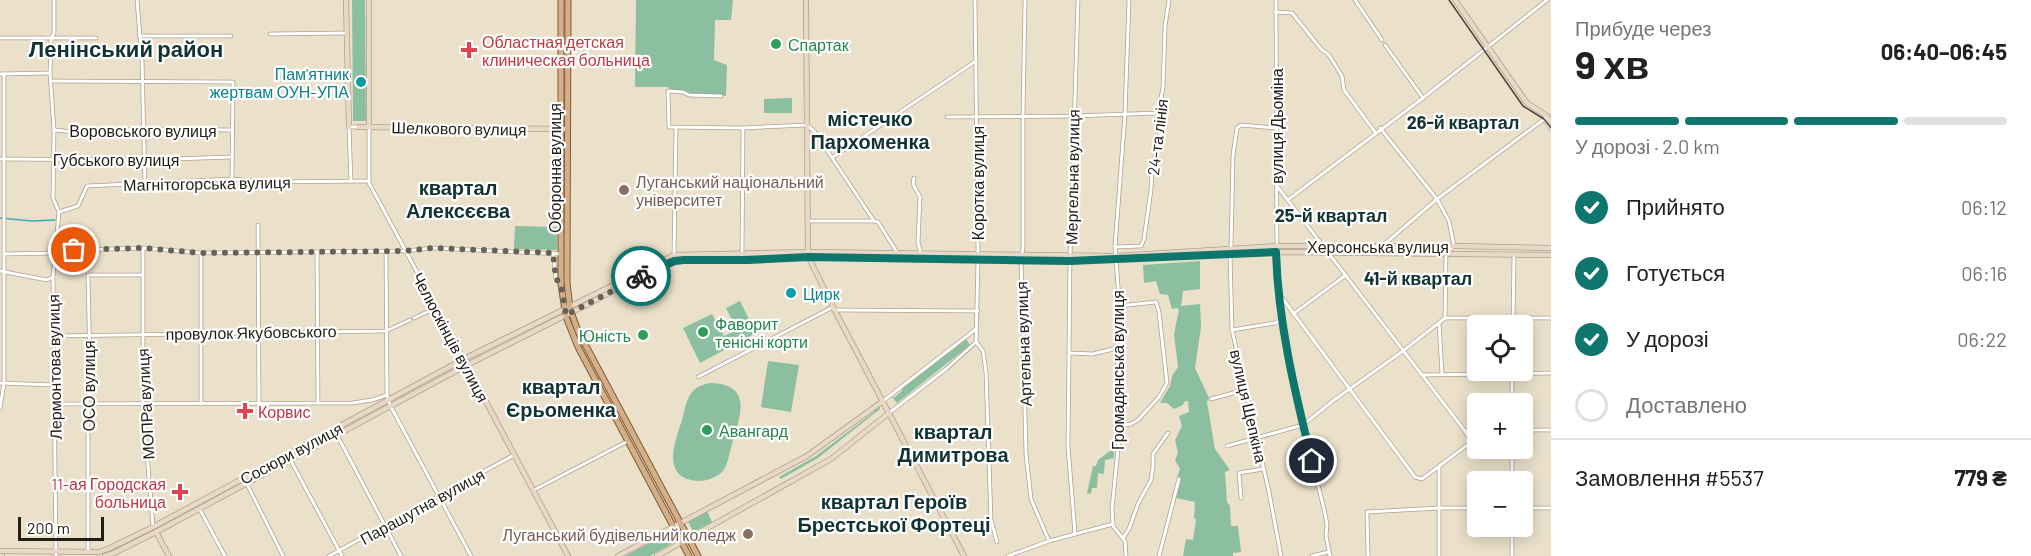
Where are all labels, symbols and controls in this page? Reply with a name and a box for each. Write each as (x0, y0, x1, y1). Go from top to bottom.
text: Прибуде через (1575, 16, 1711, 40)
place label: Областная детская клиническая больница (482, 32, 650, 69)
district label: Ленінський район (29, 35, 223, 62)
place label: Спартак (788, 35, 850, 54)
marker: Спартак (769, 37, 783, 51)
text: 06:40–06:45 (1881, 38, 2007, 64)
text: 9 хв (1575, 40, 1649, 87)
marker: Областная детская клиническая больница (460, 41, 478, 59)
place label: Пам'ятник жертвам ОУН-УПА (210, 64, 350, 101)
street label: вулиця Дьоміна (1267, 68, 1286, 184)
marker: Пам'ятник жертвам ОУН-УПА (354, 75, 368, 89)
street label: 24-та лінія (1143, 98, 1171, 176)
street label: Оборонна вулиця (545, 103, 564, 233)
district label: містечко Пархоменка (810, 106, 930, 153)
street label: Мергельна вулиця (1061, 109, 1083, 245)
district label: 26-й квартал (1407, 111, 1519, 133)
street label: Шелкового вулиця (391, 117, 527, 139)
street label: Воровського вулиця (69, 121, 217, 140)
street label: Коротка вулиця (968, 126, 987, 240)
text: У дорозі · 2.0 km (1575, 134, 1720, 158)
street label: Губського вулиця (53, 150, 179, 169)
street label: Магнітогорська вулиця (123, 172, 291, 194)
place label: Луганський національний університет (636, 172, 824, 209)
district label: квартал Алексєєва (406, 175, 511, 222)
marker: Луганський національний університет (617, 183, 631, 197)
icon: check (1575, 191, 1608, 224)
text: Прийнято (1626, 193, 1725, 219)
text: 06:12 (1961, 195, 2007, 219)
district label: 25-й квартал (1275, 204, 1387, 226)
pin (48, 224, 99, 275)
icon: bag (57, 233, 90, 266)
street label: Херсонська вулиця (1307, 237, 1449, 256)
courier (611, 246, 671, 306)
icon: check (1575, 257, 1608, 290)
text: Готується (1626, 259, 1725, 285)
icon: bike (625, 260, 658, 293)
text: 06:16 (1961, 261, 2007, 285)
district label: 41-й квартал (1364, 267, 1472, 289)
street label: Челюскінців вулиця (409, 269, 493, 405)
street label: Артельна вулиця (1011, 281, 1035, 407)
place label: Цирк (803, 284, 841, 303)
marker: Цирк (784, 286, 798, 300)
street label: Громадянська вулиця (1108, 290, 1127, 450)
street label: Лермонтова вулиця (43, 294, 65, 440)
place label: Фаворит тенісні корти (715, 314, 808, 351)
map controls (1467, 315, 1533, 537)
button: locate (1467, 315, 1533, 381)
street label: провулок Якубовського (165, 321, 337, 343)
icon: check (1575, 323, 1608, 356)
marker: Фаворит тенісні корти (696, 325, 710, 339)
text: У дорозі (1626, 325, 1709, 351)
place label: Юність (579, 326, 631, 345)
text: 06:22 (1957, 327, 2007, 351)
marker: Юність (636, 328, 650, 342)
street label: ОСО вулиця (79, 340, 98, 432)
street label: вулиця Щепкіна (1227, 347, 1271, 465)
street label: МОПРа вулиця (133, 348, 157, 460)
district label: квартал Єрьоменка (506, 374, 617, 421)
text: Доставлено (1626, 391, 1747, 417)
button: + (1467, 393, 1533, 459)
marker: Корвис (236, 402, 254, 420)
place label: Корвис (258, 402, 311, 421)
street label: Сосюри вулиця (236, 418, 346, 488)
district label: квартал Димитрова (897, 419, 1009, 466)
place label: Авангард (719, 421, 789, 440)
marker: Авангард (700, 423, 714, 437)
pin (1286, 435, 1337, 486)
icon: home (1295, 444, 1328, 477)
street label: Парашутна вулиця (357, 464, 487, 548)
text: Замовлення #5537 (1575, 464, 1764, 490)
text: 779 ₴ (1954, 464, 2007, 490)
button: − (1467, 471, 1533, 537)
place label: 11-ая Городская больница (51, 474, 166, 511)
marker: 11-ая Городская больница (171, 483, 189, 501)
district label: квартал Героїв Брестської Фортеці (797, 489, 991, 536)
scale bar (18, 514, 104, 542)
text: 200 m (27, 518, 70, 537)
place label: Луганський будівельний коледж (503, 525, 736, 544)
marker: Луганський будівельний коледж (741, 527, 755, 541)

